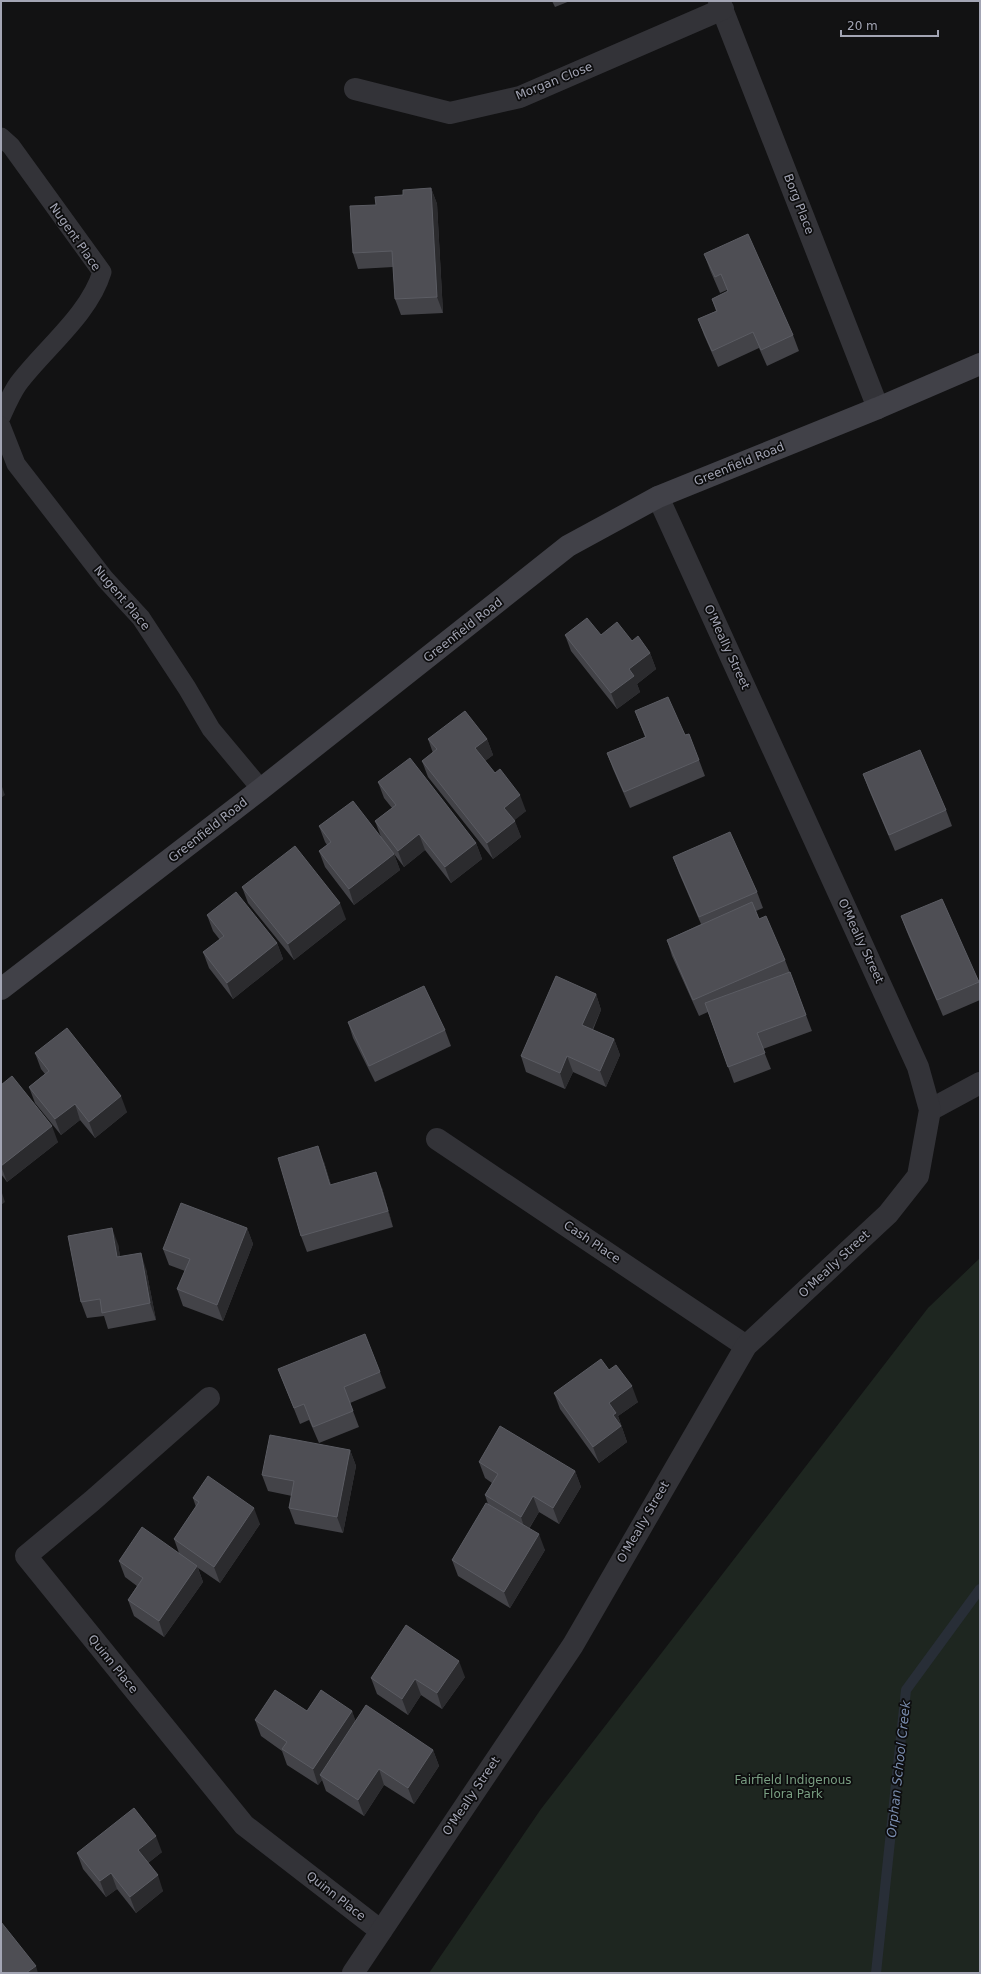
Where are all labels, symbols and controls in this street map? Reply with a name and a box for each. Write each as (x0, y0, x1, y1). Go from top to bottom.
scale bar (841, 12, 938, 38)
text: 20 m (847, 19, 878, 33)
street label: Morgan Close (514, 59, 594, 103)
street label: Borg Place (781, 172, 817, 236)
street label: Nugent Place (46, 200, 104, 274)
street label: Greenfield Road (692, 439, 786, 489)
street label: Nugent Place (91, 563, 153, 633)
street label: Greenfield Road (421, 595, 505, 665)
street label: O'Meally Street (701, 602, 753, 692)
street label: Greenfield Road (166, 795, 250, 865)
street label: O'Meally Street (835, 896, 887, 986)
street label: Cash Place (561, 1218, 623, 1266)
street label: O'Meally Street (796, 1227, 873, 1300)
street label: O'Meally Street (614, 1478, 672, 1565)
street label: Quinn Place (85, 1632, 141, 1696)
water label: Orphan School Creek (884, 1699, 913, 1838)
street label: O'Meally Street (440, 1754, 503, 1838)
park label: Fairfield Indigenous Flora Park (734, 1773, 852, 1801)
street label: Quinn Place (304, 1869, 368, 1923)

